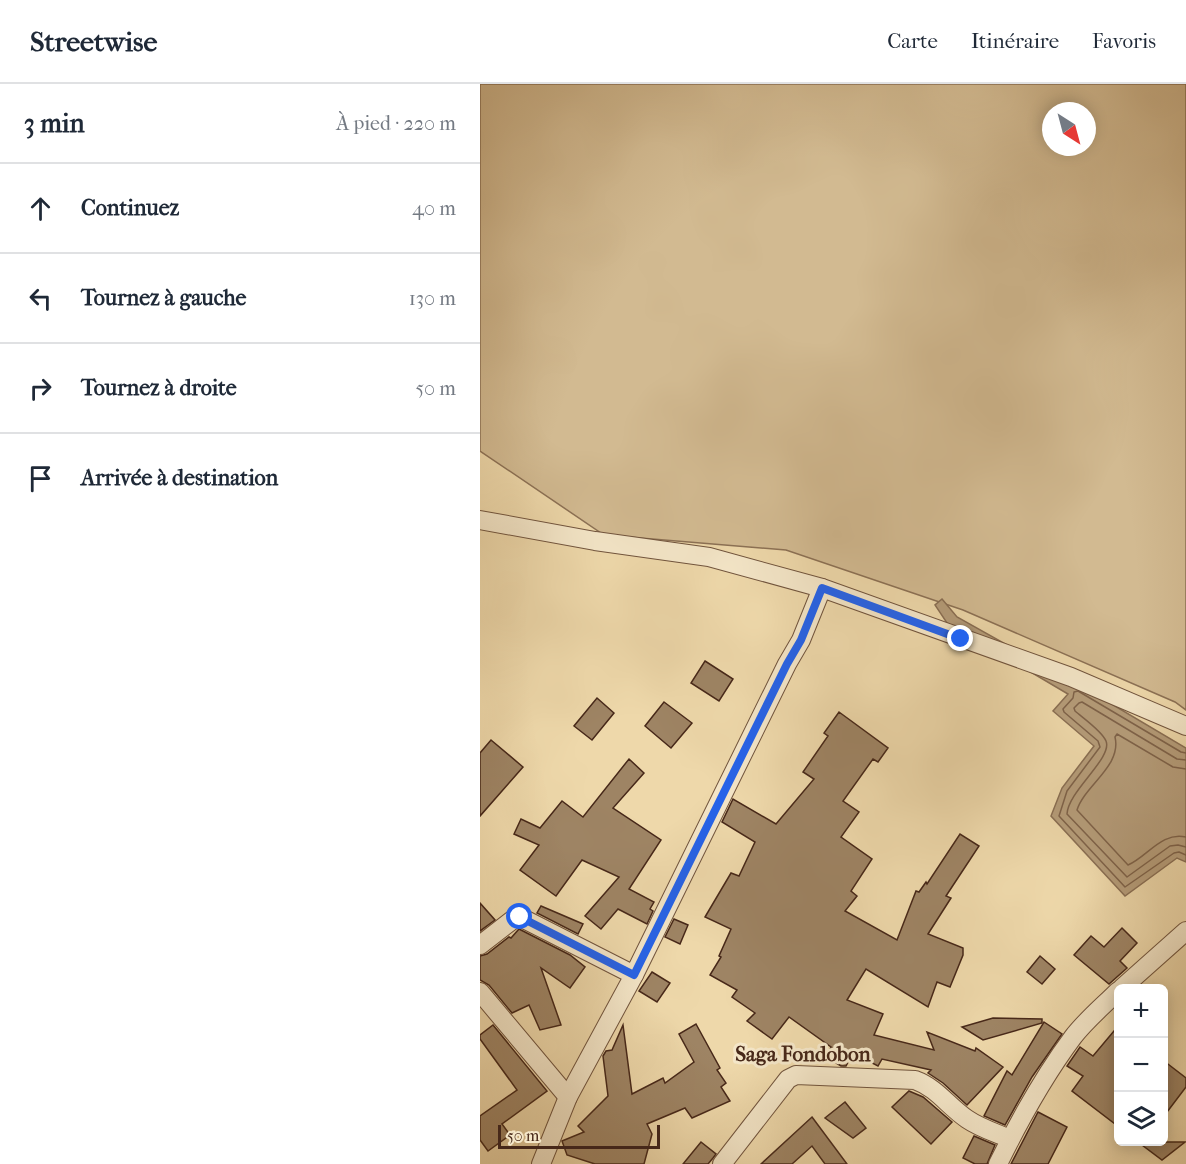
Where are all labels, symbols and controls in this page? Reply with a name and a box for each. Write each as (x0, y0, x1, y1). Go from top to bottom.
text: Streetwise (30, 25, 157, 58)
text: Carte (887, 29, 938, 53)
text: Itinéraire (971, 29, 1059, 53)
text: Favoris (1092, 29, 1156, 53)
north arrow (1042, 102, 1096, 156)
text: 3 min (24, 108, 85, 139)
text: À pied · 220 m (336, 112, 456, 135)
icon: ahead (24, 192, 57, 225)
text: Continuez (81, 195, 179, 221)
text: 40 m (412, 197, 456, 220)
icon: left (24, 282, 57, 315)
text: Tournez à gauche (81, 285, 246, 311)
text: 130 m (409, 287, 456, 310)
icon: right (24, 372, 57, 405)
text: Tournez à droite (81, 375, 237, 401)
text: 50 m (415, 377, 456, 400)
icon: arrive (24, 462, 57, 495)
text: Arrivée à destination (81, 465, 278, 491)
route end (947, 625, 973, 651)
route start (506, 903, 532, 929)
map controls (1114, 984, 1168, 1146)
button: + (1114, 984, 1168, 1038)
button: − (1114, 1038, 1168, 1092)
district label: Saga Fondobon (735, 1042, 872, 1066)
button: layers (1114, 1092, 1168, 1146)
scale bar (498, 1122, 660, 1150)
text: 50 m (507, 1126, 539, 1145)

